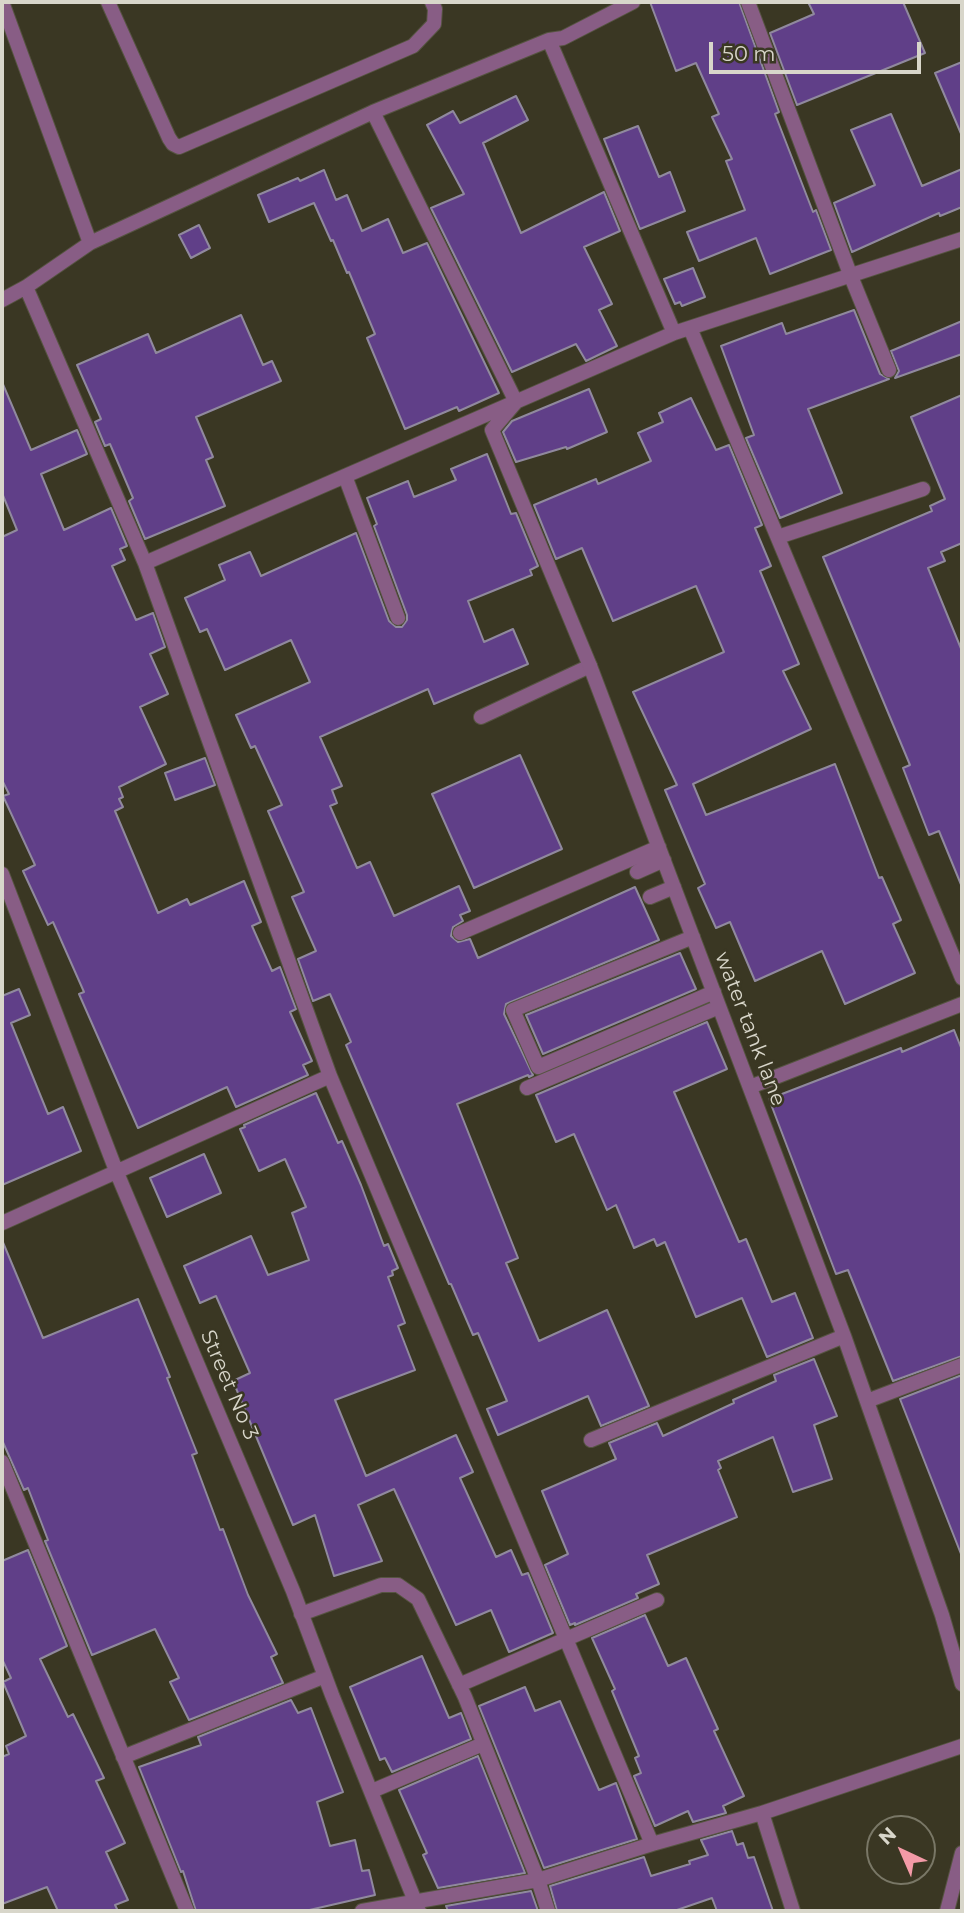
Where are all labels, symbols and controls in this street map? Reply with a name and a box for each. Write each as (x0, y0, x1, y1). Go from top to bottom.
scale bar (712, 28, 924, 72)
text: 50 m (722, 41, 776, 66)
street label: water tank lane (709, 948, 791, 1110)
street label: Street No 3 (195, 1326, 263, 1444)
north arrow (866, 1815, 936, 1885)
text: N (874, 1822, 901, 1850)

